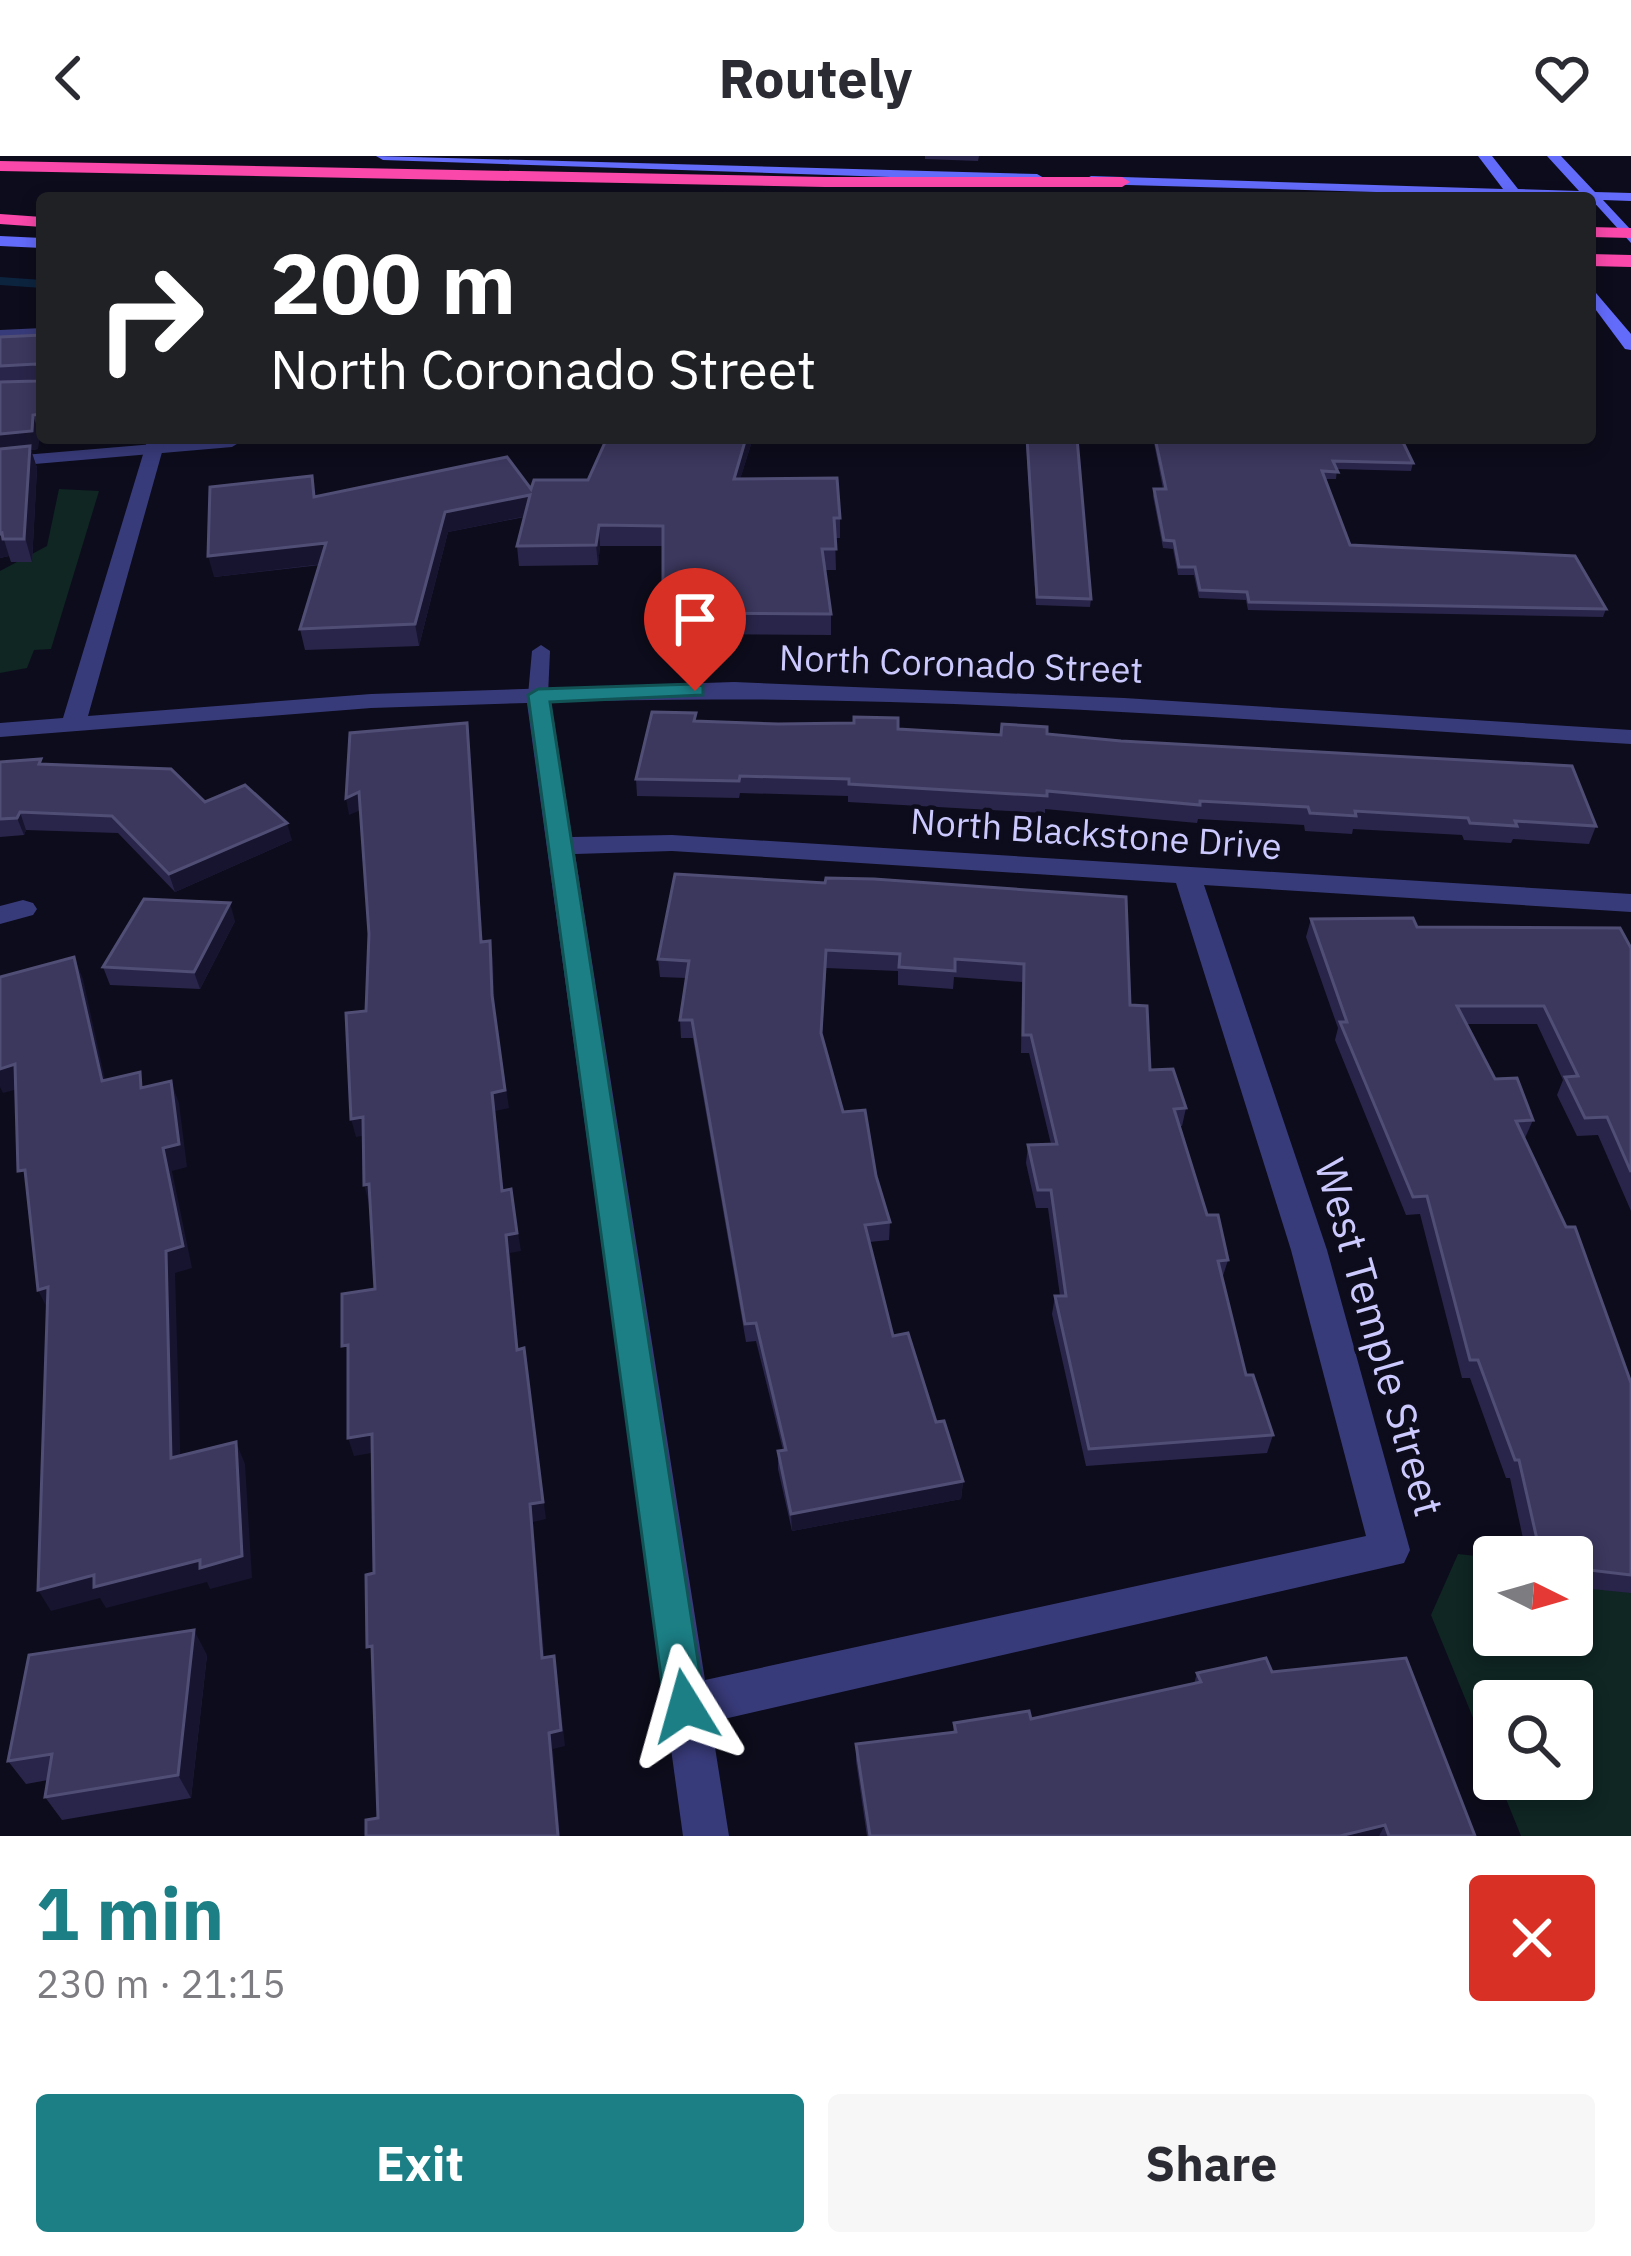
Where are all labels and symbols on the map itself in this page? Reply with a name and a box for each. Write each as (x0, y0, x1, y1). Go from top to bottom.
pin (644, 568, 746, 691)
street label: North Coronado Street (778, 633, 1144, 693)
street label: North Blackstone Drive (909, 797, 1283, 869)
street label: West Temple Street (1303, 1152, 1457, 1522)
north arrow (1473, 1536, 1593, 1656)
position arrow (622, 1643, 748, 1769)

